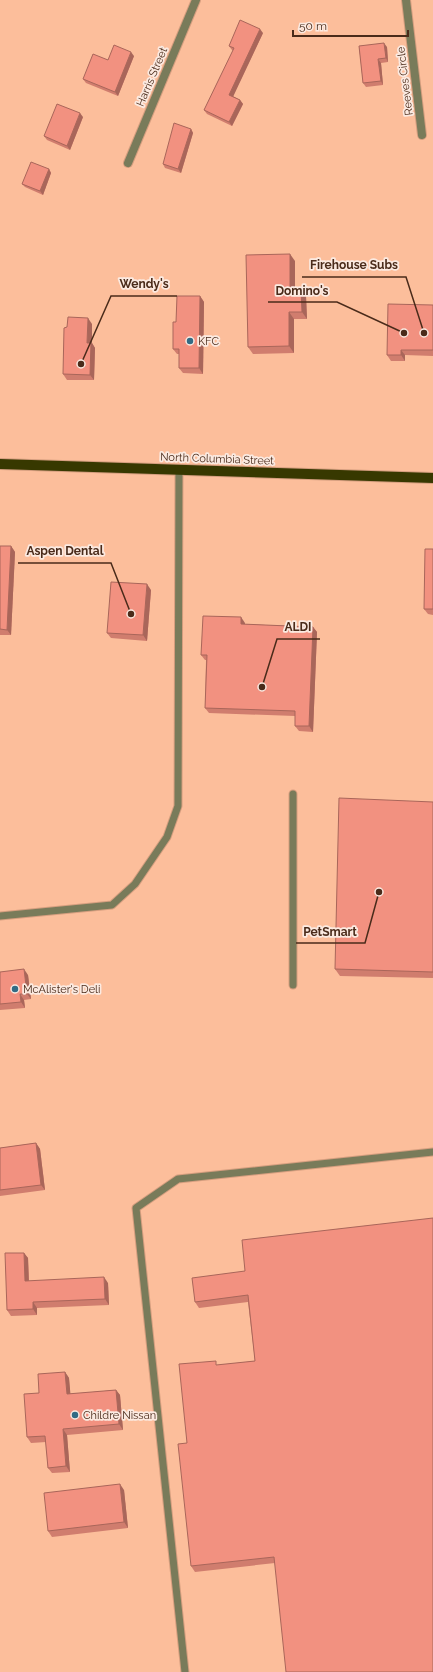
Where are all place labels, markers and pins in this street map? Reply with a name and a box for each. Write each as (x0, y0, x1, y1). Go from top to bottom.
callout: Firehouse Subs (302, 253, 406, 277)
callout: Wendy's (111, 272, 177, 296)
callout: Domino's (268, 278, 337, 302)
place label: KFC (198, 335, 219, 348)
marker: KFC (185, 336, 195, 346)
callout: Aspen Dental (18, 539, 111, 563)
callout: ALDI (277, 615, 320, 639)
callout: PetSmart (296, 919, 365, 943)
place label: McAlister's Deli (23, 983, 100, 996)
marker: McAlister's Deli (10, 984, 20, 994)
place label: Childre Nissan (83, 1409, 156, 1422)
marker: Childre Nissan (70, 1410, 80, 1420)

